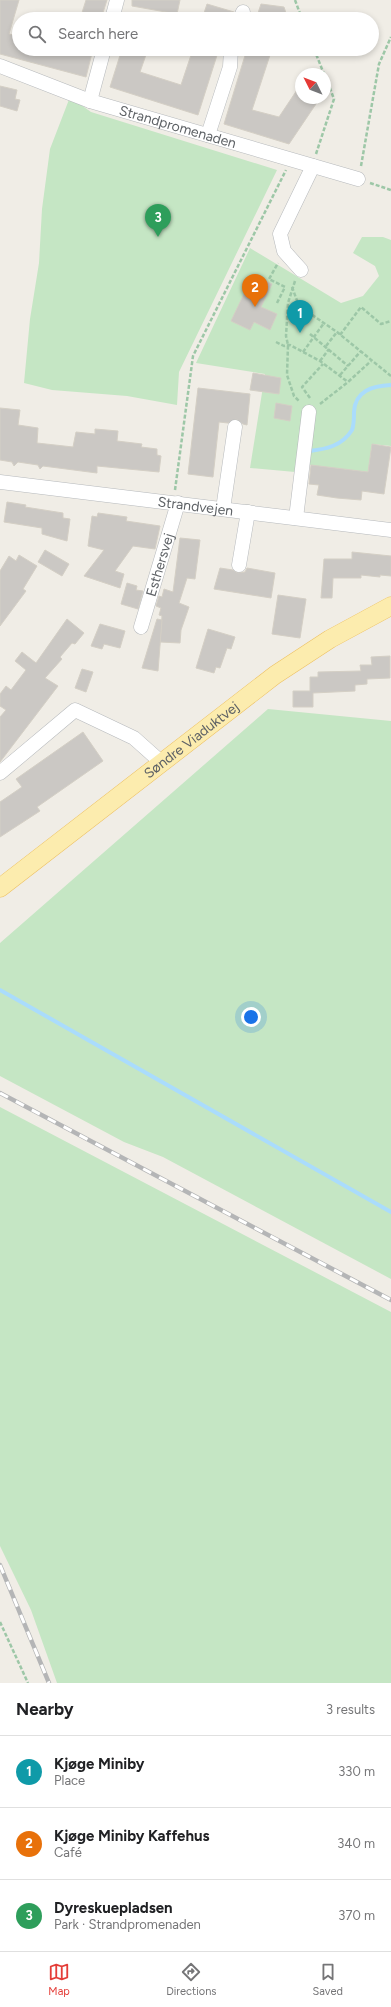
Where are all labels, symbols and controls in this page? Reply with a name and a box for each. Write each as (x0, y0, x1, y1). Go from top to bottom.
search box (12, 12, 379, 56)
icon: search (26, 23, 48, 45)
text: Search here (58, 25, 138, 43)
north arrow (295, 68, 331, 104)
street label: Strandpromenaden (117, 102, 238, 152)
pin: 3 (145, 204, 171, 237)
pin: 2 (242, 274, 268, 307)
pin: 1 (287, 300, 313, 333)
street label: Strandvejen (157, 493, 234, 520)
street label: Esthersvej (143, 531, 178, 599)
street label: Søndre Viaduktvej (141, 698, 242, 782)
your location (241, 1007, 261, 1027)
text: Nearby (16, 1699, 74, 1719)
text: 3 results (326, 1702, 375, 1717)
text: Kjøge Miniby (54, 1755, 144, 1773)
text: 1 (26, 1764, 32, 1779)
text: 330 m (338, 1764, 375, 1779)
text: Place (54, 1773, 85, 1788)
text: Kjøge Miniby Kaffehus (54, 1827, 210, 1845)
text: 2 (25, 1836, 33, 1851)
text: 340 m (337, 1836, 375, 1851)
text: Café (54, 1845, 82, 1860)
text: Dyreskuepladsen (54, 1899, 172, 1917)
text: 3 (25, 1908, 33, 1923)
text: 370 m (338, 1908, 375, 1923)
text: Park · Strandpromenaden (54, 1917, 201, 1932)
tab: Map (48, 1961, 70, 1998)
tab: Directions (166, 1961, 216, 1998)
tab: Saved (313, 1961, 343, 1998)

